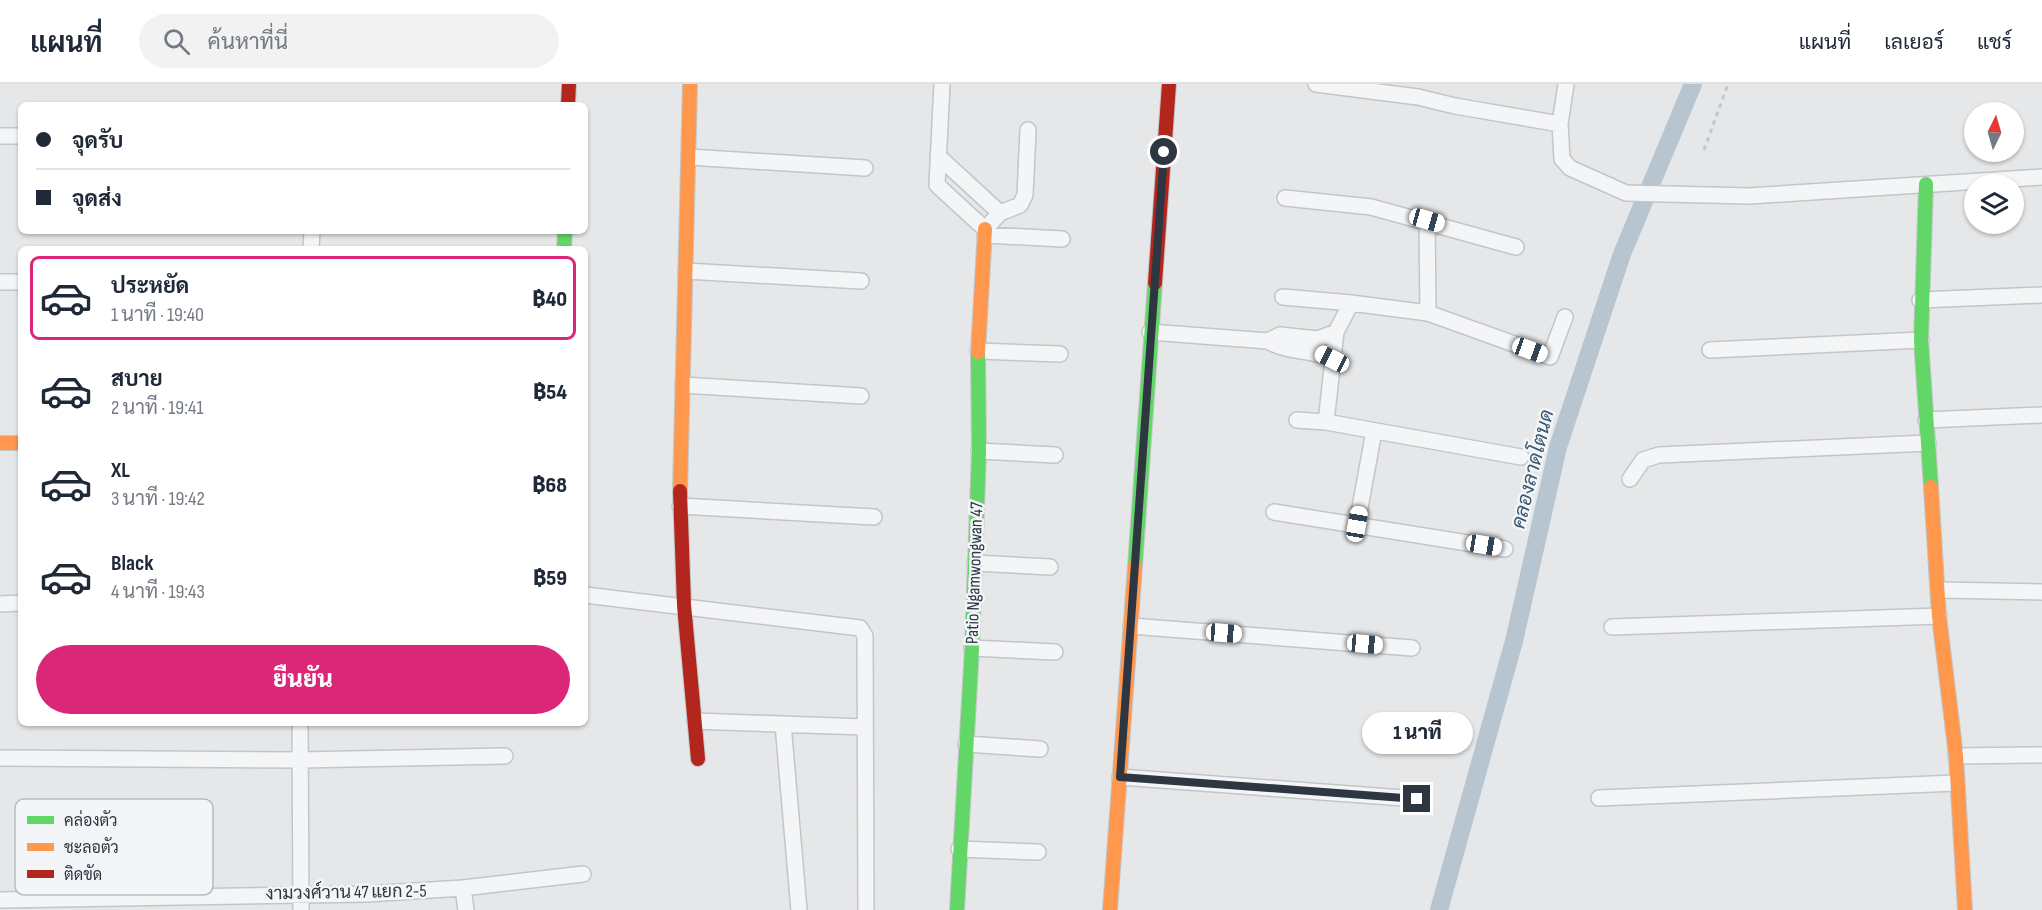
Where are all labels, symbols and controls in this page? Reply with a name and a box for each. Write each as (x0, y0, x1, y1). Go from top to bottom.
search box (139, 14, 559, 68)
icon: search (160, 25, 193, 58)
text: แผนที่ (30, 27, 103, 60)
text: ค้นหาที่นี่ (208, 29, 288, 56)
text: แผนที่ (1799, 30, 1851, 55)
text: เลเยอร์ (1884, 30, 1944, 55)
text: แชร์ (1977, 30, 2012, 55)
north arrow (1964, 102, 2024, 162)
map controls (1964, 102, 2024, 234)
text: จุดรับ (72, 128, 123, 155)
route start (1150, 138, 1177, 165)
button: layers (1964, 174, 2024, 234)
text: จุดส่ง (72, 186, 122, 213)
car (1407, 206, 1447, 234)
icon: car (39, 271, 93, 325)
text: ประหยัด (111, 273, 189, 300)
text: ฿40 (532, 286, 567, 313)
text: 1 นาที · 19:40 (111, 303, 204, 327)
car (1510, 335, 1550, 365)
car (1312, 343, 1352, 375)
icon: car (39, 364, 93, 418)
text: สบาย (111, 366, 163, 393)
text: ฿54 (533, 379, 567, 406)
text: 2 นาที · 19:41 (111, 396, 203, 420)
water label: คลองลาดโตนด (1505, 407, 1559, 531)
icon: car (39, 457, 93, 511)
text: XL (111, 457, 130, 484)
text: ฿68 (532, 472, 567, 499)
text: 3 นาที · 19:42 (111, 487, 205, 511)
street label: Patio Ngamwongwan 47 (962, 501, 988, 644)
car (1345, 505, 1369, 543)
car (1465, 533, 1503, 557)
icon: car (39, 550, 93, 604)
text: Black (111, 550, 153, 577)
text: ฿59 (533, 565, 567, 592)
text: 4 นาที · 19:43 (111, 580, 205, 604)
car (1205, 623, 1243, 643)
car (1346, 633, 1384, 655)
button: ยืนยัน (36, 645, 570, 714)
callout: 1 นาที (1362, 712, 1472, 754)
text: 1 นาที (1393, 721, 1442, 745)
route end (1403, 785, 1430, 812)
legend (15, 799, 213, 895)
text: คล่องตัว (64, 810, 118, 831)
text: ชะลอตัว (64, 837, 119, 858)
text: ติดขัด (64, 864, 102, 885)
street label: งามวงศ์วาน 47 แยก 2-5 (265, 878, 427, 904)

